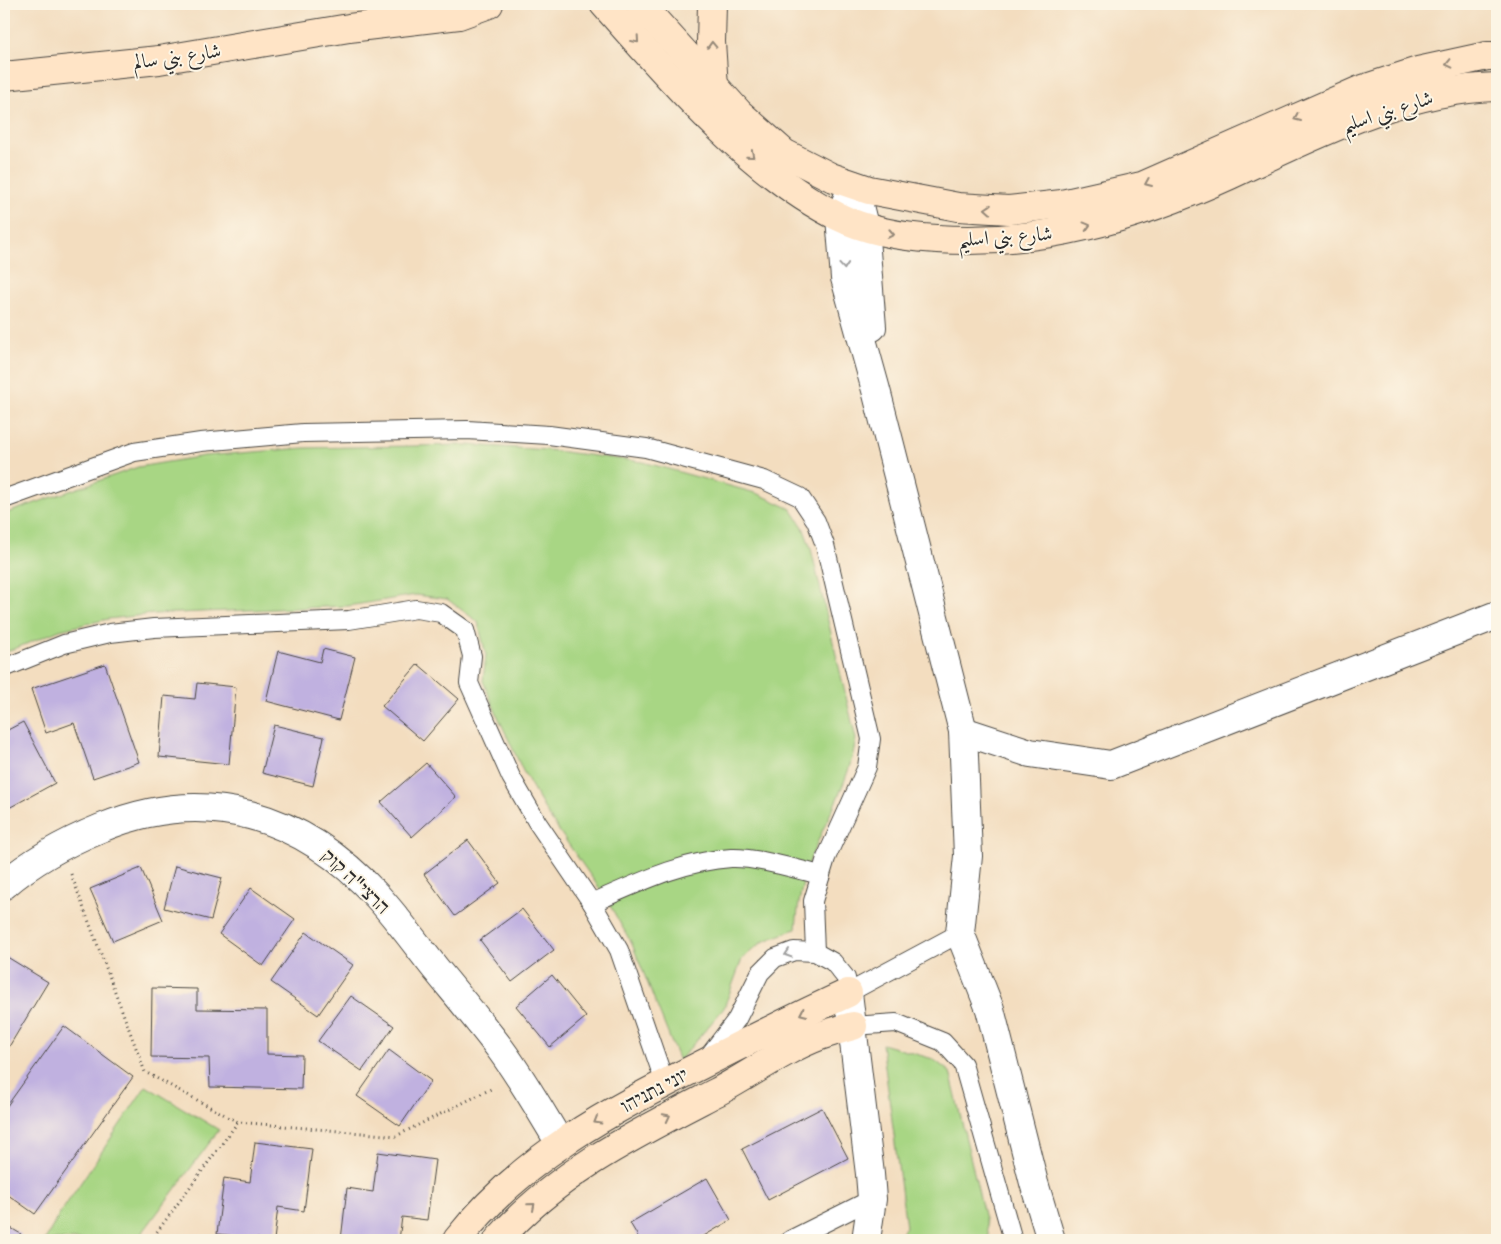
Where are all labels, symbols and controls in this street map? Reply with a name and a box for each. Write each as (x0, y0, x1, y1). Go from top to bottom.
street label: شارع بني سالم (131, 35, 223, 80)
one-way arrow (630, 35, 639, 44)
one-way arrow (706, 41, 717, 49)
one-way arrow (1445, 58, 1454, 69)
street label: شارع بني اسليم (1337, 82, 1438, 145)
one-way arrow (1293, 111, 1302, 122)
one-way arrow (746, 149, 755, 158)
one-way arrow (1144, 177, 1153, 187)
one-way arrow (984, 203, 992, 214)
street label: شارع بني اسليم (957, 218, 1054, 259)
one-way arrow (1082, 221, 1091, 232)
one-way arrow (887, 228, 895, 238)
one-way arrow (838, 262, 849, 270)
street label: הרצי"ה קוק (316, 841, 397, 920)
one-way arrow (784, 948, 793, 958)
one-way arrow (799, 1007, 808, 1018)
street label: יוני נתניהו (615, 1060, 693, 1120)
one-way arrow (662, 1113, 671, 1123)
one-way arrow (594, 1114, 603, 1124)
one-way arrow (526, 1203, 535, 1211)

